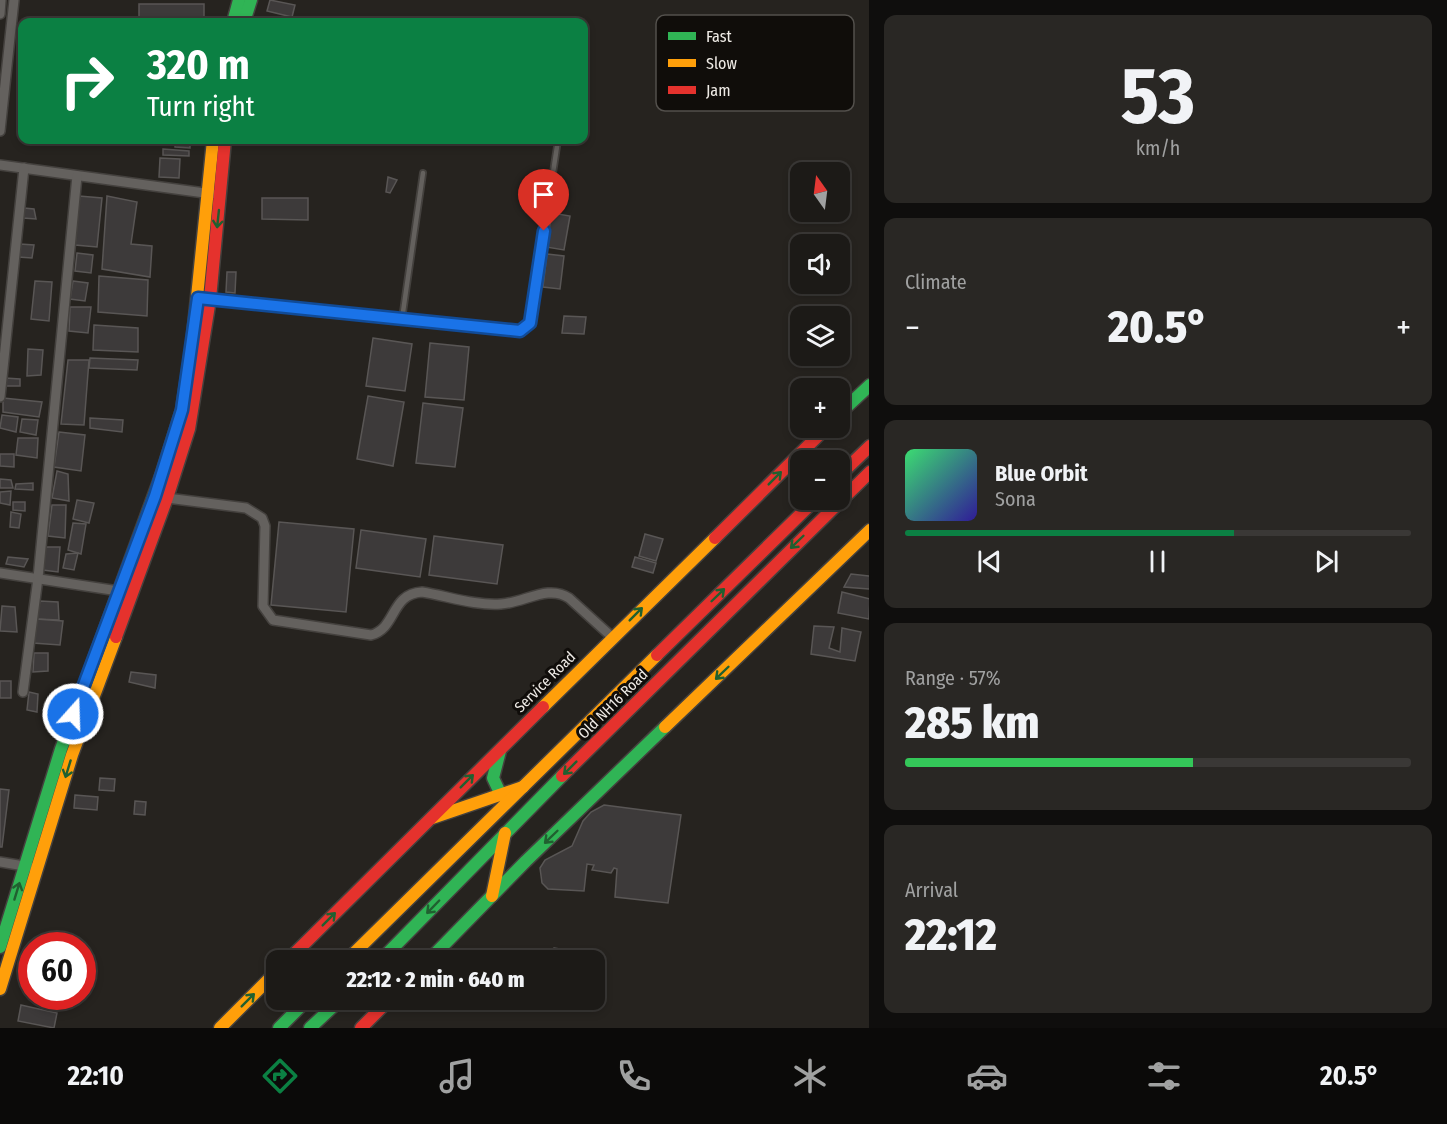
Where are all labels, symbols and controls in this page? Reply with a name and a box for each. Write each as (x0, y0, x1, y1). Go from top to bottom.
legend (656, 15, 854, 111)
text: Fast (706, 27, 733, 46)
text: 320 m (147, 40, 250, 90)
icon: right (48, 42, 126, 120)
text: 53 (1121, 50, 1195, 144)
text: Slow (706, 54, 737, 73)
text: Jam (706, 81, 731, 100)
text: Turn right (147, 91, 255, 123)
text: km/h (1136, 136, 1180, 160)
north arrow (790, 162, 850, 222)
map controls (790, 162, 850, 510)
pin (518, 169, 569, 231)
icon: arrive (527, 178, 560, 211)
one-way arrow (212, 208, 223, 228)
button: sound (790, 234, 850, 294)
text: Climate (905, 270, 967, 294)
text: 20.5° (1108, 300, 1208, 354)
button: layers (790, 306, 850, 366)
text: − (905, 308, 920, 348)
text: + (1396, 308, 1411, 348)
button: + (790, 378, 850, 438)
button: − (790, 450, 850, 510)
text: Blue Orbit (995, 460, 1088, 487)
one-way arrow (767, 470, 782, 485)
text: Sona (995, 487, 1036, 511)
one-way arrow (790, 535, 805, 550)
icon: previous (973, 545, 1006, 578)
icon: pause (1141, 545, 1174, 578)
icon: next (1310, 545, 1343, 578)
one-way arrow (710, 588, 725, 603)
one-way arrow (628, 607, 643, 622)
street label: Service Road (511, 648, 579, 716)
street label: Old NH16 Road (574, 665, 652, 743)
one-way arrow (714, 665, 729, 680)
text: Range · 57% (905, 666, 1001, 690)
position arrow (41, 682, 105, 746)
text: 285 km (905, 696, 1040, 750)
one-way arrow (62, 759, 73, 778)
one-way arrow (562, 761, 577, 776)
one-way arrow (460, 773, 474, 788)
one-way arrow (544, 830, 559, 844)
text: Arrival (905, 878, 958, 902)
one-way arrow (12, 882, 23, 901)
one-way arrow (425, 900, 440, 915)
text: 22:12 (905, 908, 997, 962)
one-way arrow (322, 911, 337, 926)
speed limit sign: 60 (18, 932, 96, 1010)
text: 22:12 · 2 min · 640 m (347, 966, 524, 993)
one-way arrow (240, 992, 255, 1007)
icon: directions (259, 1055, 301, 1097)
icon: music (436, 1055, 478, 1097)
icon: phone (613, 1055, 655, 1097)
icon: climate (789, 1055, 831, 1097)
icon: car (966, 1055, 1008, 1097)
icon: filters (1143, 1055, 1185, 1097)
text: 22:10 (67, 1060, 124, 1092)
text: 20.5° (1320, 1060, 1379, 1092)

